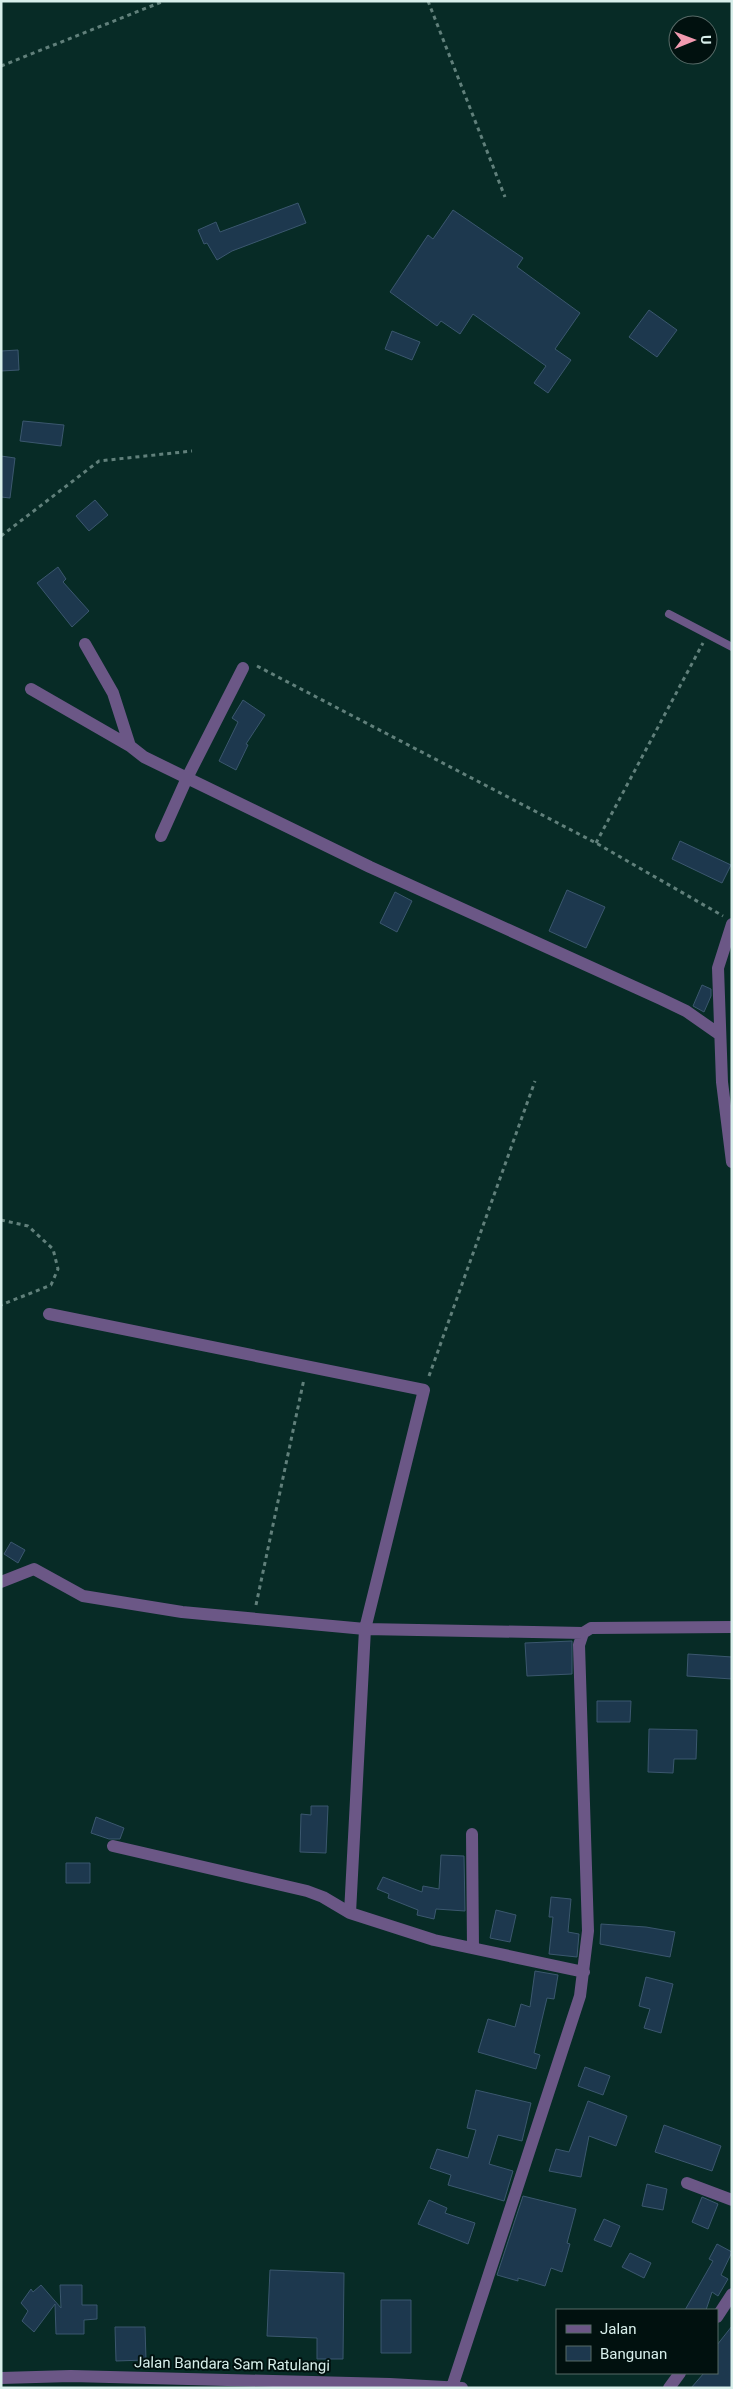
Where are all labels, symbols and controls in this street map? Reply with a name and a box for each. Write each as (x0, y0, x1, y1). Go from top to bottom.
north arrow (668, 15, 718, 65)
text: U (698, 35, 714, 45)
legend (556, 2309, 718, 2374)
text: Jalan (600, 2320, 637, 2338)
text: Bangunan (600, 2345, 667, 2363)
street label: Jalan Bandara Sam Ratulangi (134, 2353, 330, 2375)

